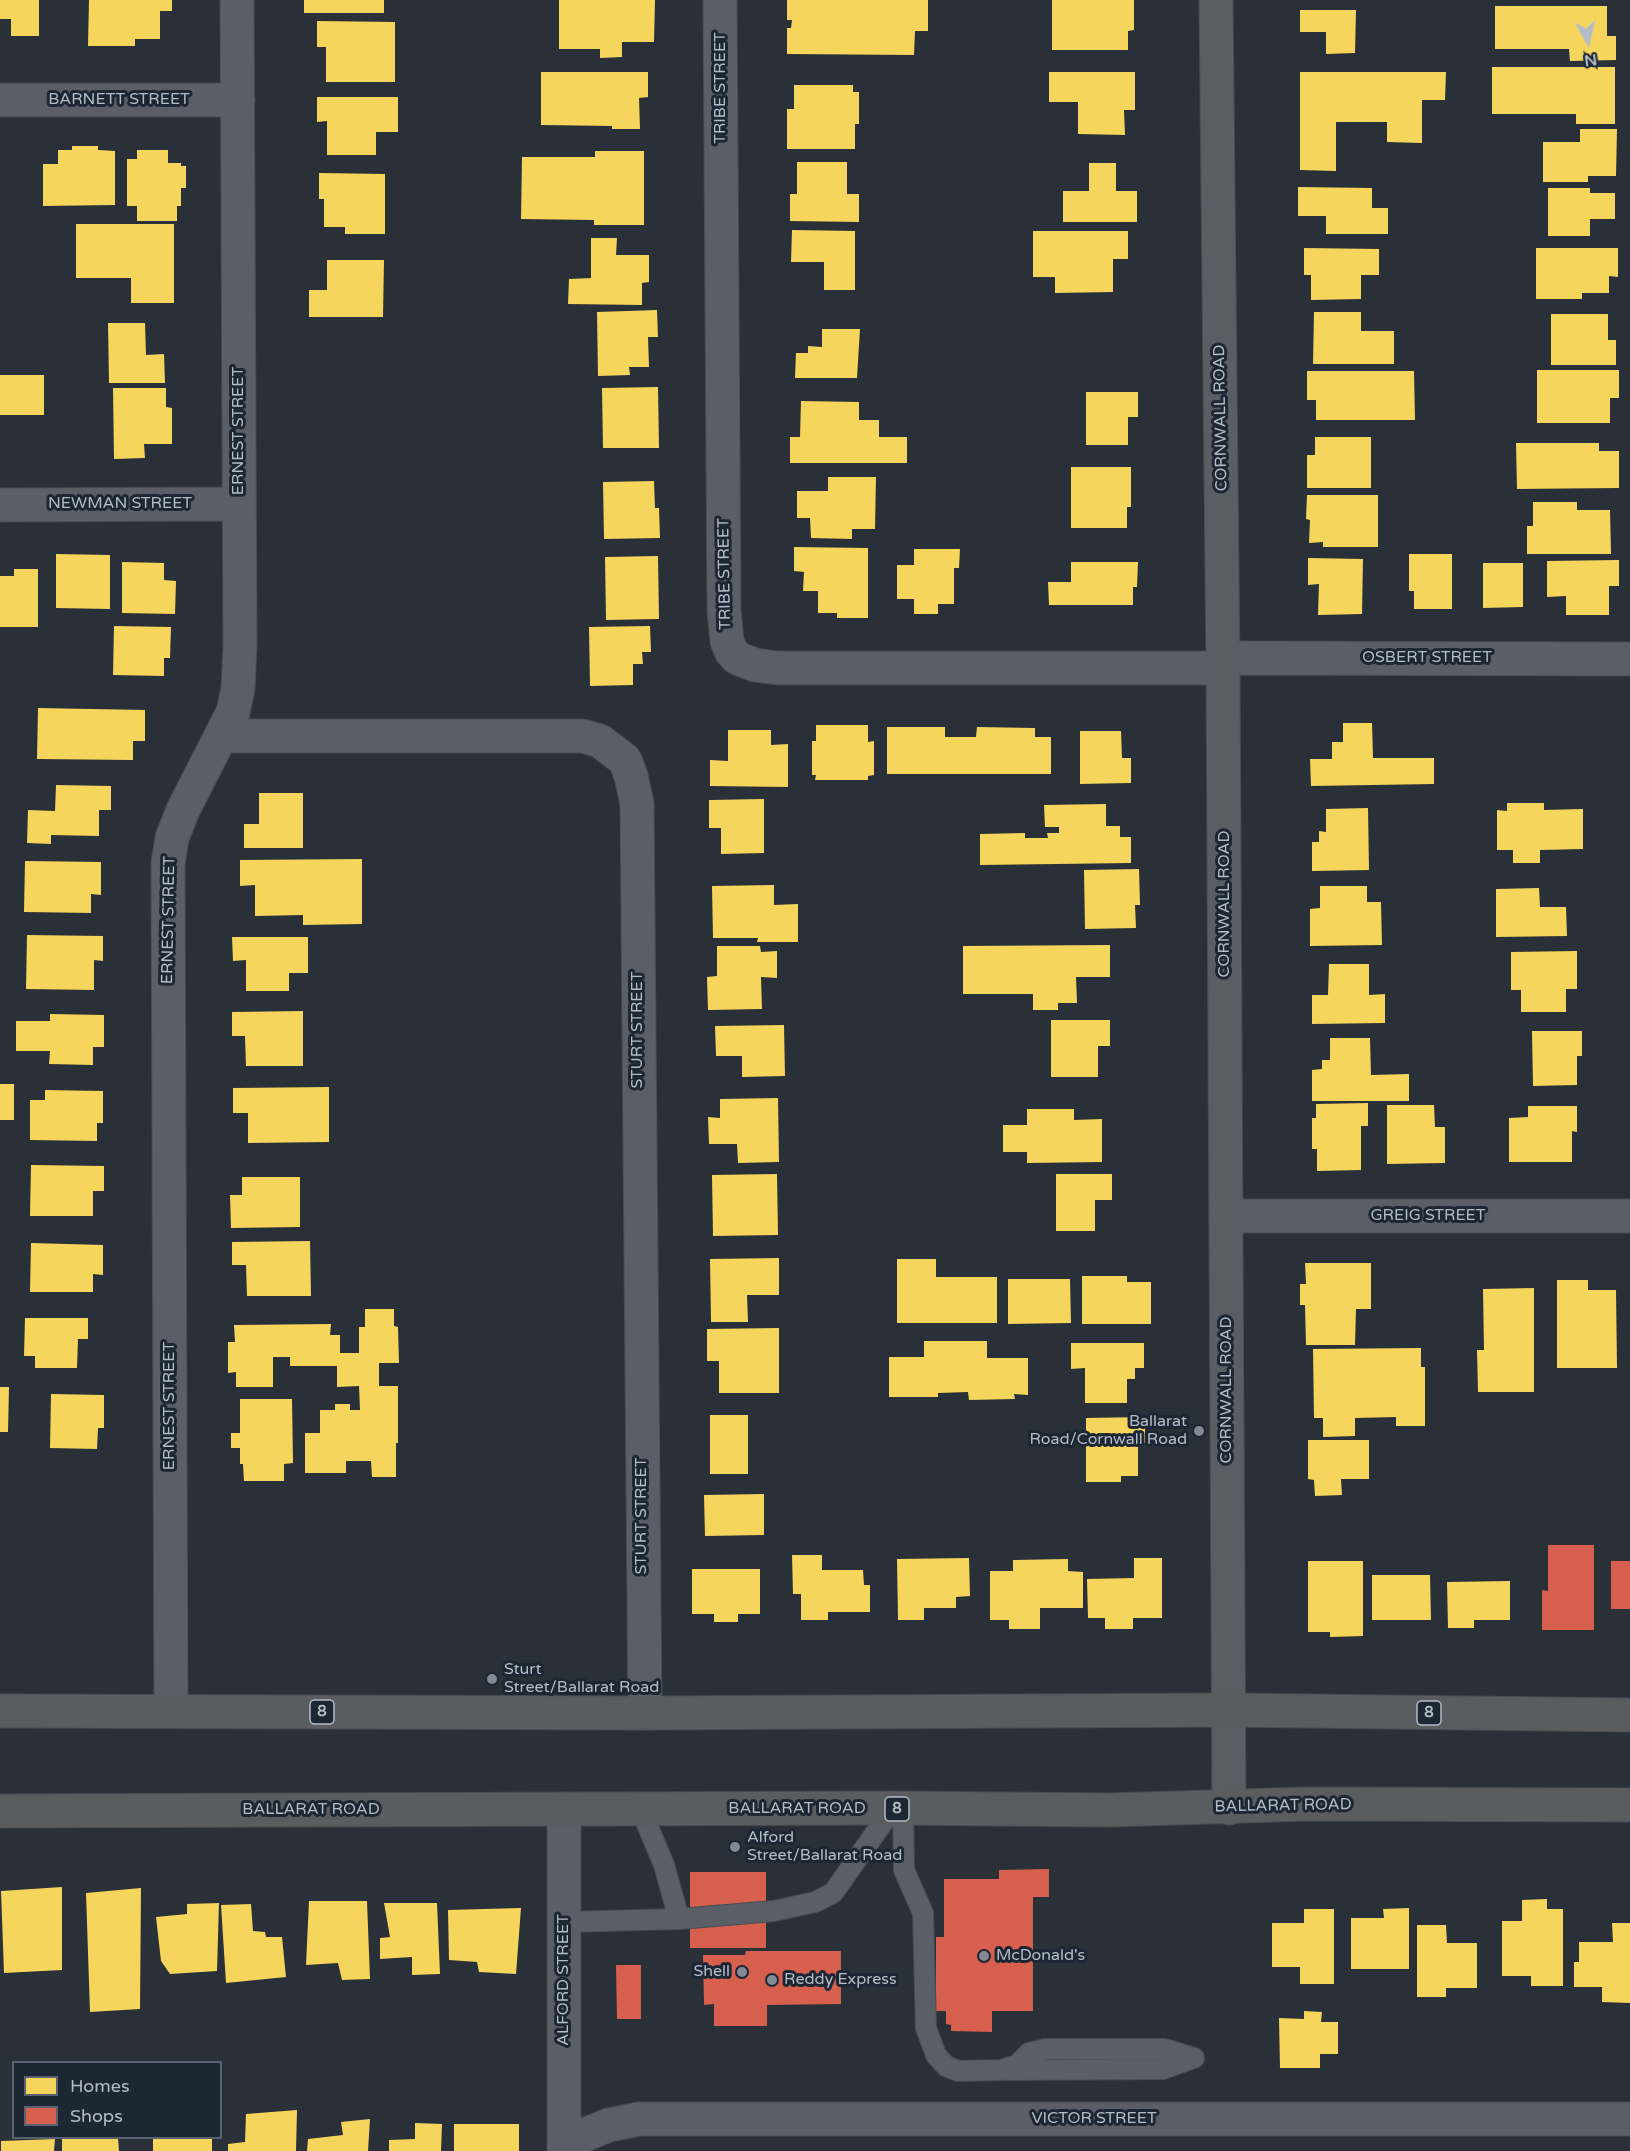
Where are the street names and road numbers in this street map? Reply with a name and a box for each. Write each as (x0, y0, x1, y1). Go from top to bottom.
street label: TRIBE STREET (711, 32, 731, 144)
street label: BARNETT STREET (48, 90, 190, 110)
street label: CORNWALL ROAD (1210, 344, 1232, 492)
street label: ERNEST STREET (229, 367, 249, 495)
street label: NEWMAN STREET (48, 494, 192, 514)
street label: TRIBE STREET (714, 518, 736, 630)
street label: OSBERT STREET (1362, 648, 1492, 668)
street label: CORNWALL ROAD (1215, 831, 1235, 977)
street label: ERNEST STREET (158, 856, 180, 984)
street label: STURT STREET (628, 972, 648, 1088)
street label: GREIG STREET (1370, 1206, 1486, 1226)
street label: CORNWALL ROAD (1217, 1317, 1237, 1463)
street label: ERNEST STREET (160, 1342, 180, 1470)
street label: STURT STREET (632, 1458, 652, 1574)
road number: 8 (310, 1700, 334, 1724)
road number: 8 (1417, 1701, 1441, 1725)
street label: BALLARAT ROAD (1214, 1795, 1352, 1817)
road number: 8 (885, 1797, 909, 1821)
street label: BALLARAT ROAD (728, 1799, 866, 1819)
street label: BALLARAT ROAD (242, 1800, 380, 1820)
street label: ALFORD STREET (554, 1914, 574, 2046)
street label: VICTOR STREET (1031, 2109, 1157, 2129)

